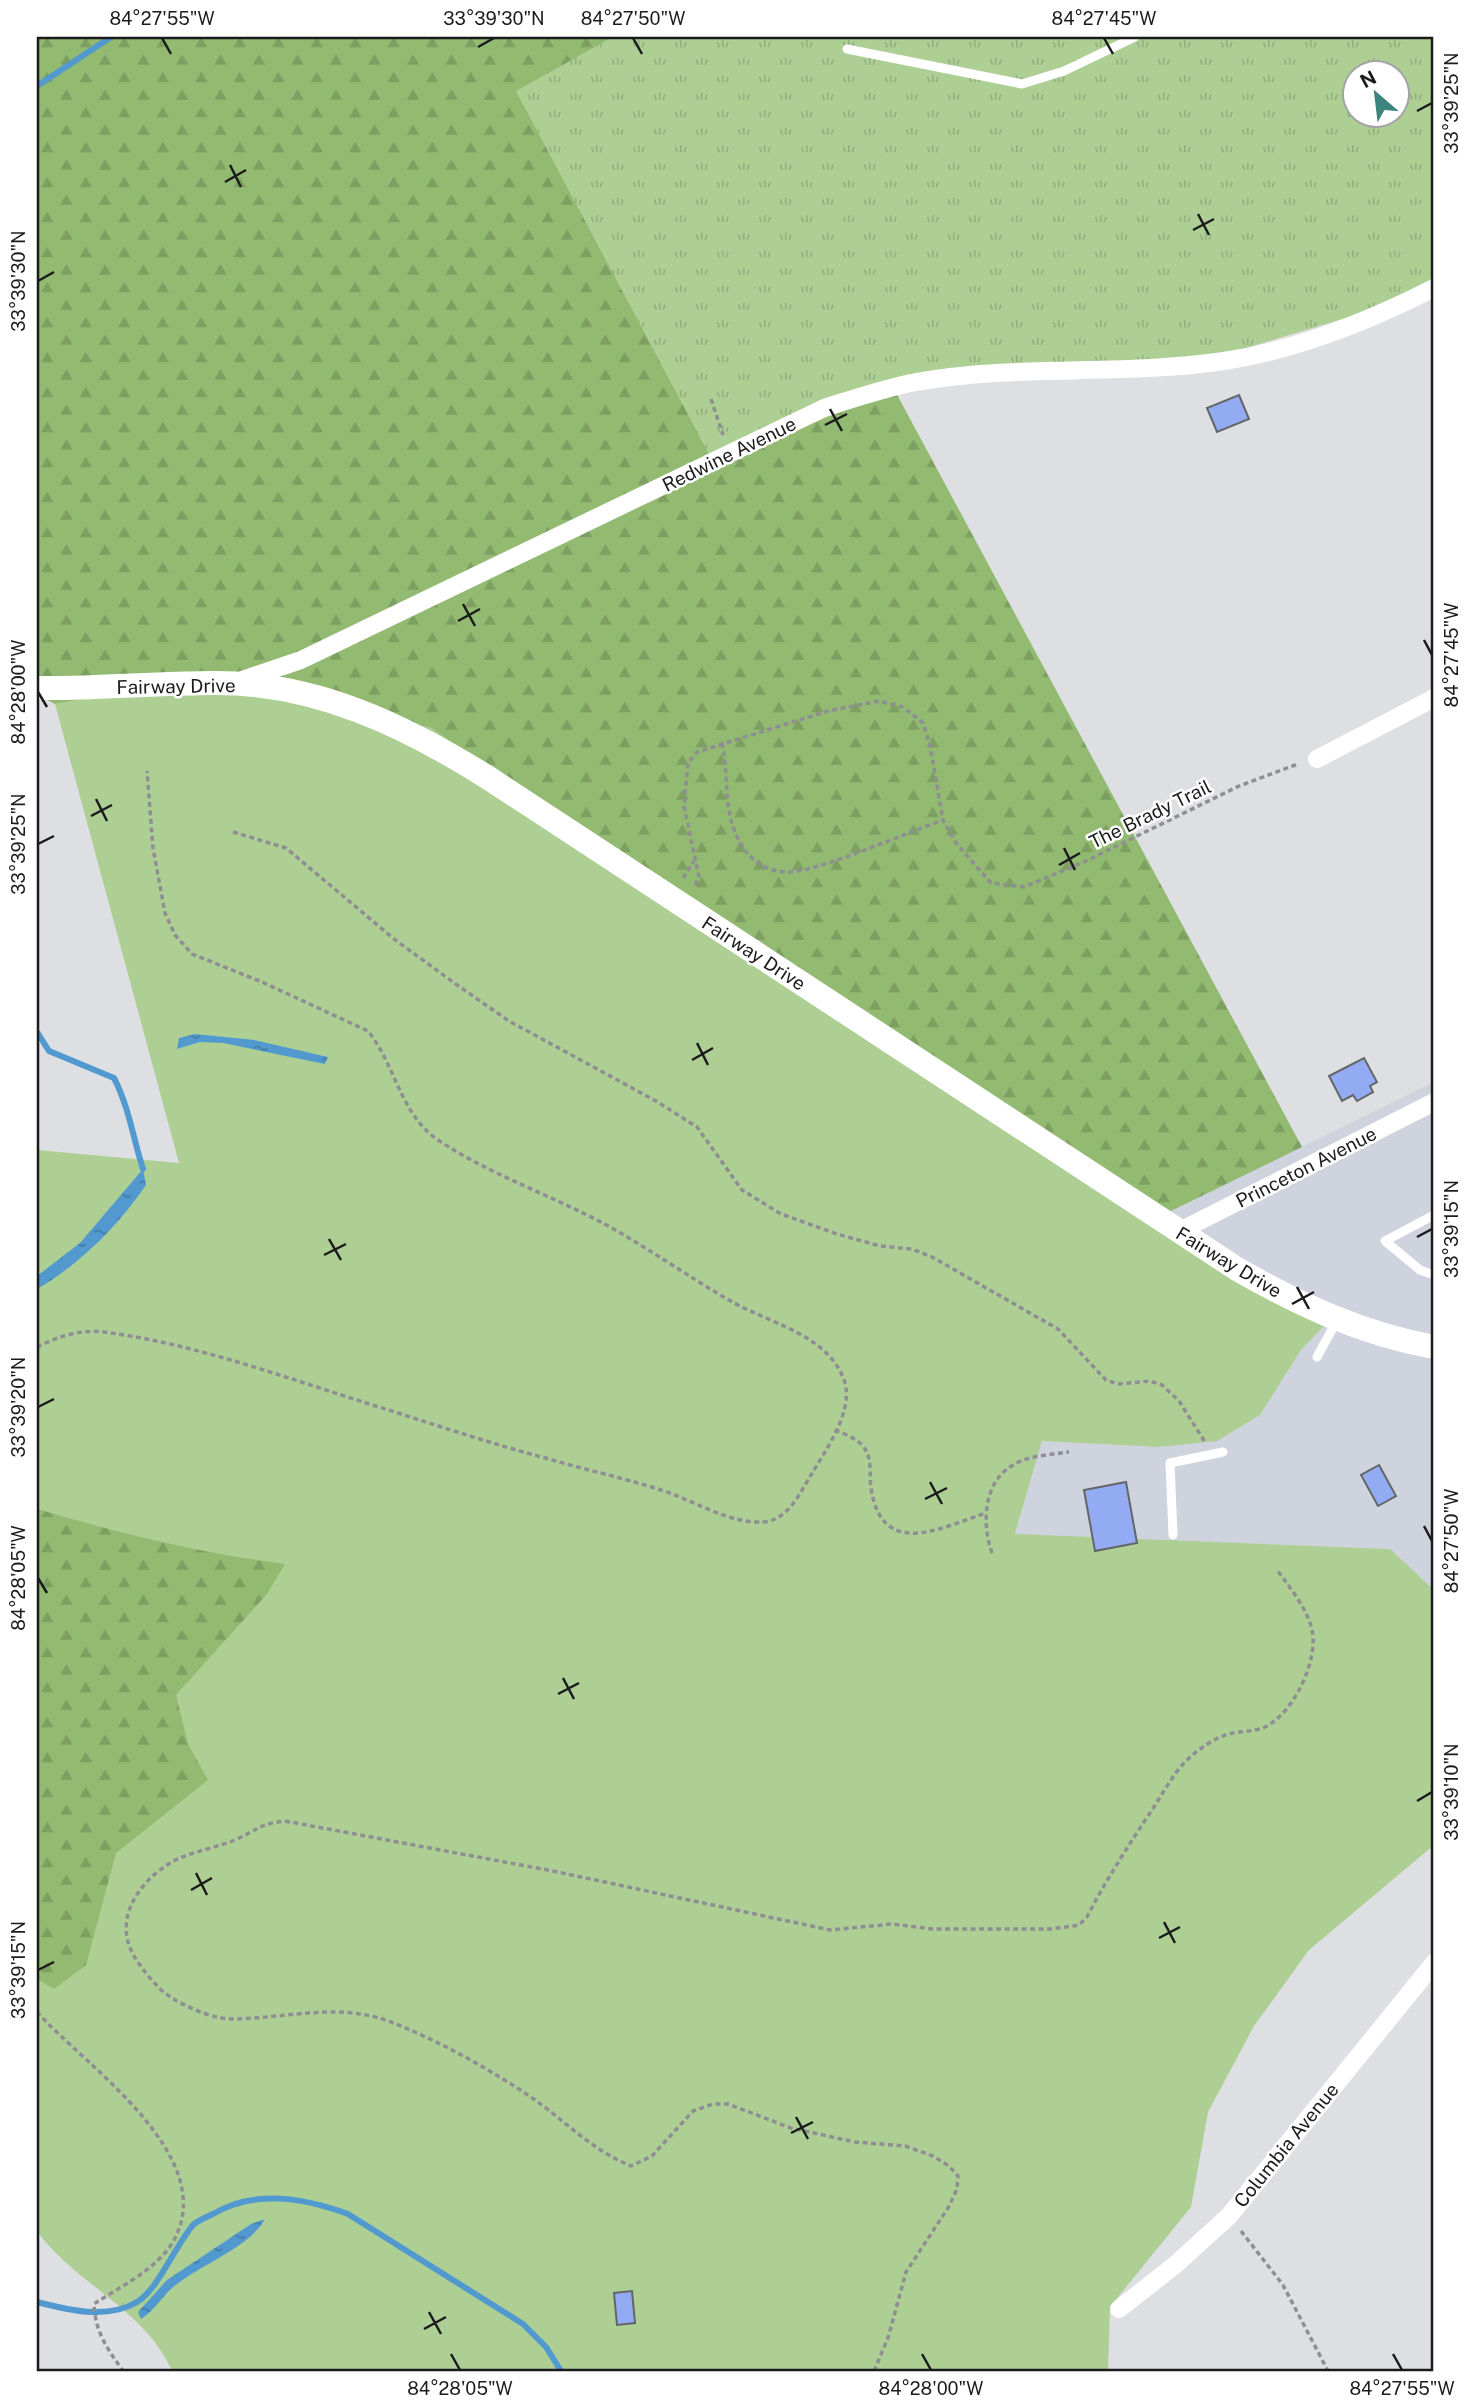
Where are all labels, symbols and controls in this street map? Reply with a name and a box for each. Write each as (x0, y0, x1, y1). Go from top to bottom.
text: 84°27'55"W (109, 8, 215, 29)
text: 33°39'30"N (443, 8, 545, 29)
text: 84°27'50"W (581, 8, 685, 29)
text: 84°27'45"W (1052, 8, 1156, 29)
text: 33°39'25"N (1441, 52, 1462, 154)
north arrow (1342, 60, 1412, 130)
text: N (1356, 66, 1380, 92)
text: 33°39'30"N (8, 230, 29, 332)
street label: Redwine Avenue (659, 412, 799, 496)
text: 84°27'45"W (1441, 603, 1462, 707)
text: 84°28'00"W (8, 640, 29, 744)
street label: Fairway Drive (116, 674, 236, 698)
street label: The Brady Trail (1086, 775, 1214, 853)
text: 33°39'25"N (8, 793, 29, 895)
street label: Fairway Drive (698, 911, 810, 995)
street label: Princeton Avenue (1232, 1122, 1380, 1212)
text: 33°39'15"N (1441, 1180, 1462, 1278)
street label: Fairway Drive (1172, 1222, 1286, 1302)
text: 33°39'20"N (8, 1357, 29, 1457)
text: 84°27'50"W (1441, 1489, 1462, 1593)
text: 84°28'05"W (8, 1525, 29, 1631)
text: 33°39'10"N (1441, 1743, 1462, 1841)
text: 33°39'15"N (8, 1921, 29, 2019)
street label: Columbia Avenue (1229, 2079, 1343, 2211)
text: 84°28'05"W (407, 2378, 513, 2399)
text: 84°28'00"W (879, 2378, 983, 2399)
text: 84°27'55"W (1349, 2378, 1455, 2399)

